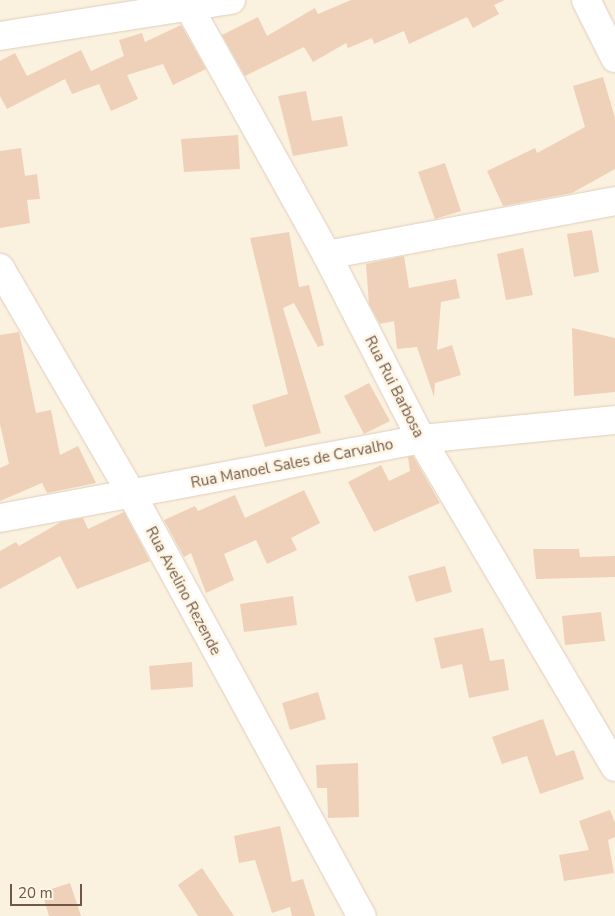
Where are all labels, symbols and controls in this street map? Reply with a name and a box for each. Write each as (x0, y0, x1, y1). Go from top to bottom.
street label: Rua Rui Barbosa (361, 333, 427, 441)
street label: Rua Manoel Sales de Carvalho (189, 436, 395, 492)
street label: Rua Avelino Rezende (142, 524, 224, 658)
scale bar (12, 874, 85, 906)
text: 20 m (18, 883, 53, 903)

